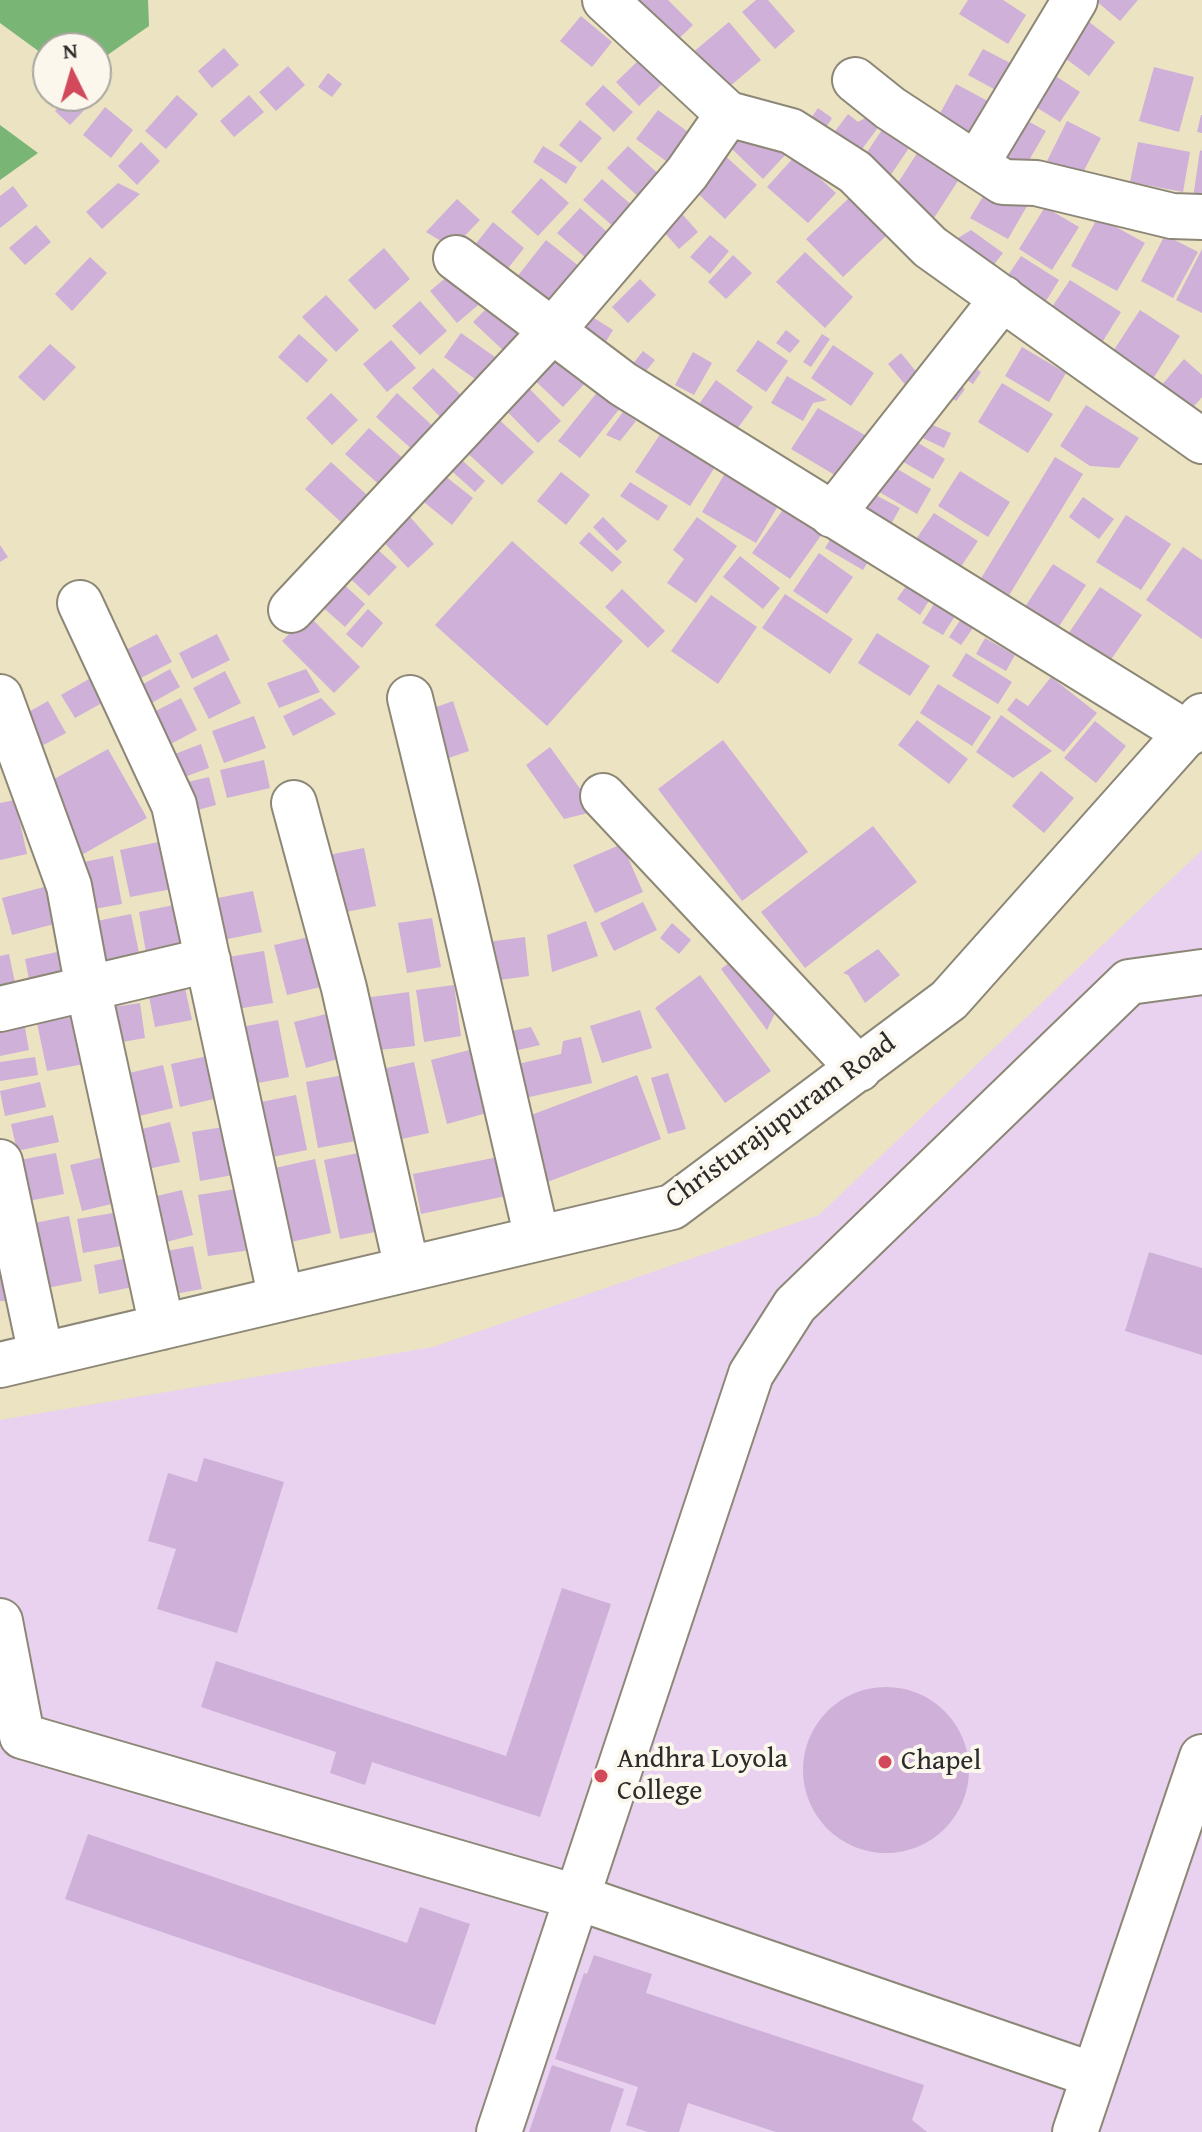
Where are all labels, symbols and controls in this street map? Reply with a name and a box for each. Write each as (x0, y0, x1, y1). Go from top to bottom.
north arrow (32, 32, 112, 112)
text: N (61, 34, 79, 67)
street label: Christurajupuram Road (659, 1027, 903, 1217)
place label: Andhra Loyola College (617, 1743, 788, 1809)
place label: Chapel (901, 1745, 981, 1779)
marker: Chapel (876, 1753, 894, 1771)
marker: Andhra Loyola College (592, 1767, 610, 1785)

